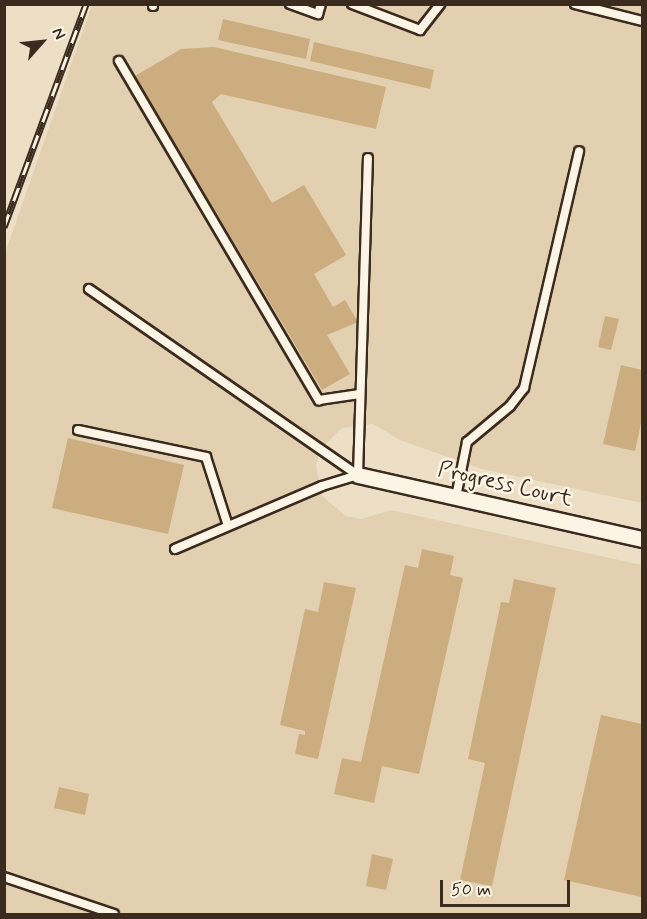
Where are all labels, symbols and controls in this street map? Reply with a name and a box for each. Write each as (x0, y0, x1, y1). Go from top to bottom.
north arrow (12, 12, 72, 72)
text: N (47, 24, 70, 43)
street label: Progress Court (436, 457, 574, 513)
scale bar (443, 868, 574, 906)
text: 50 m (451, 878, 491, 902)

